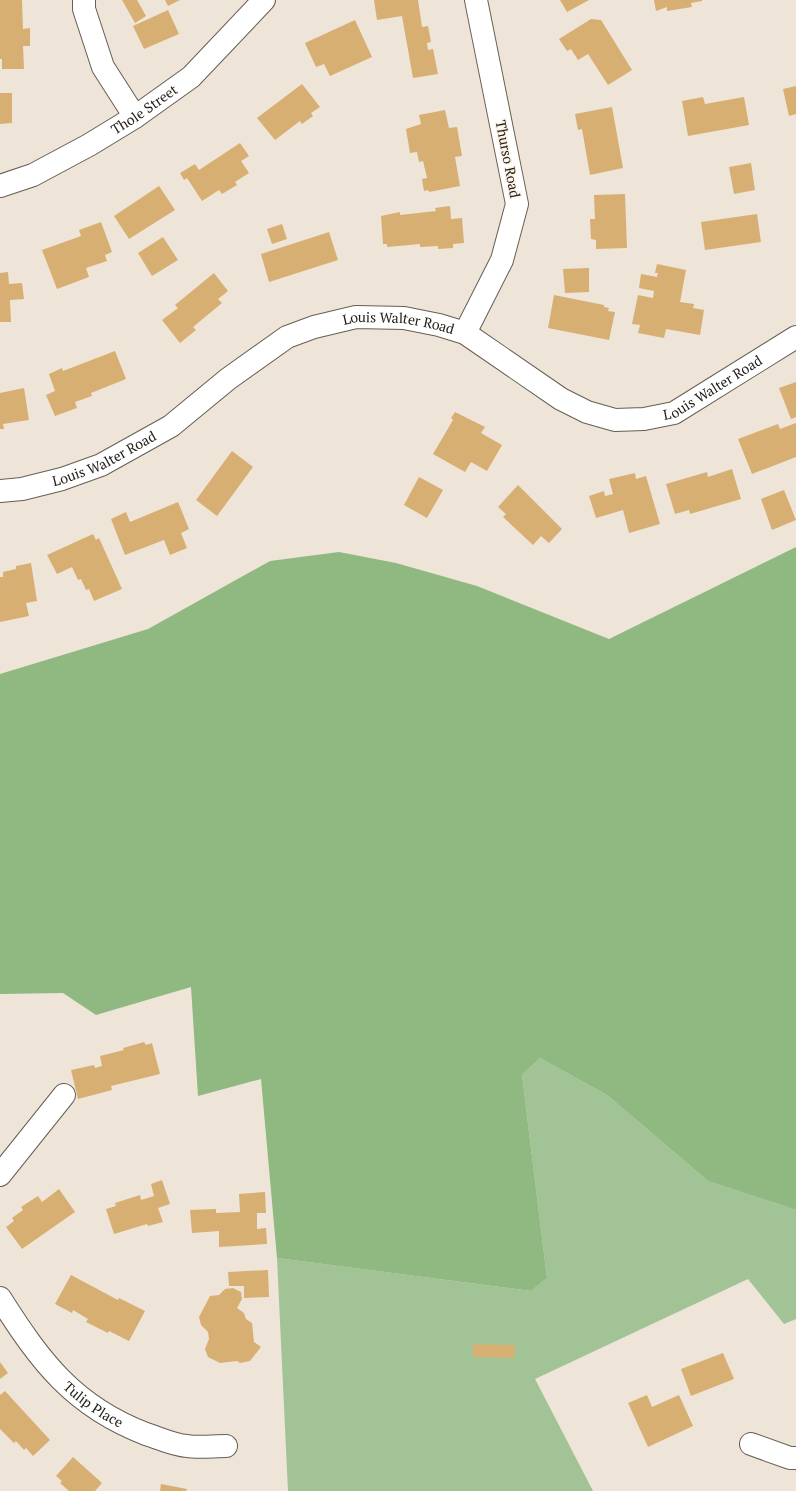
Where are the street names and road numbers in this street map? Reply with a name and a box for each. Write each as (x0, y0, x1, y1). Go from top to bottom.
street label: Thole Street (107, 79, 182, 138)
street label: Thurso Road (492, 118, 525, 200)
street label: Louis Walter Road (340, 307, 457, 338)
street label: Louis Walter Road (661, 350, 766, 424)
street label: Louis Walter Road (50, 426, 159, 490)
street label: Tulip Place (59, 1377, 127, 1432)

